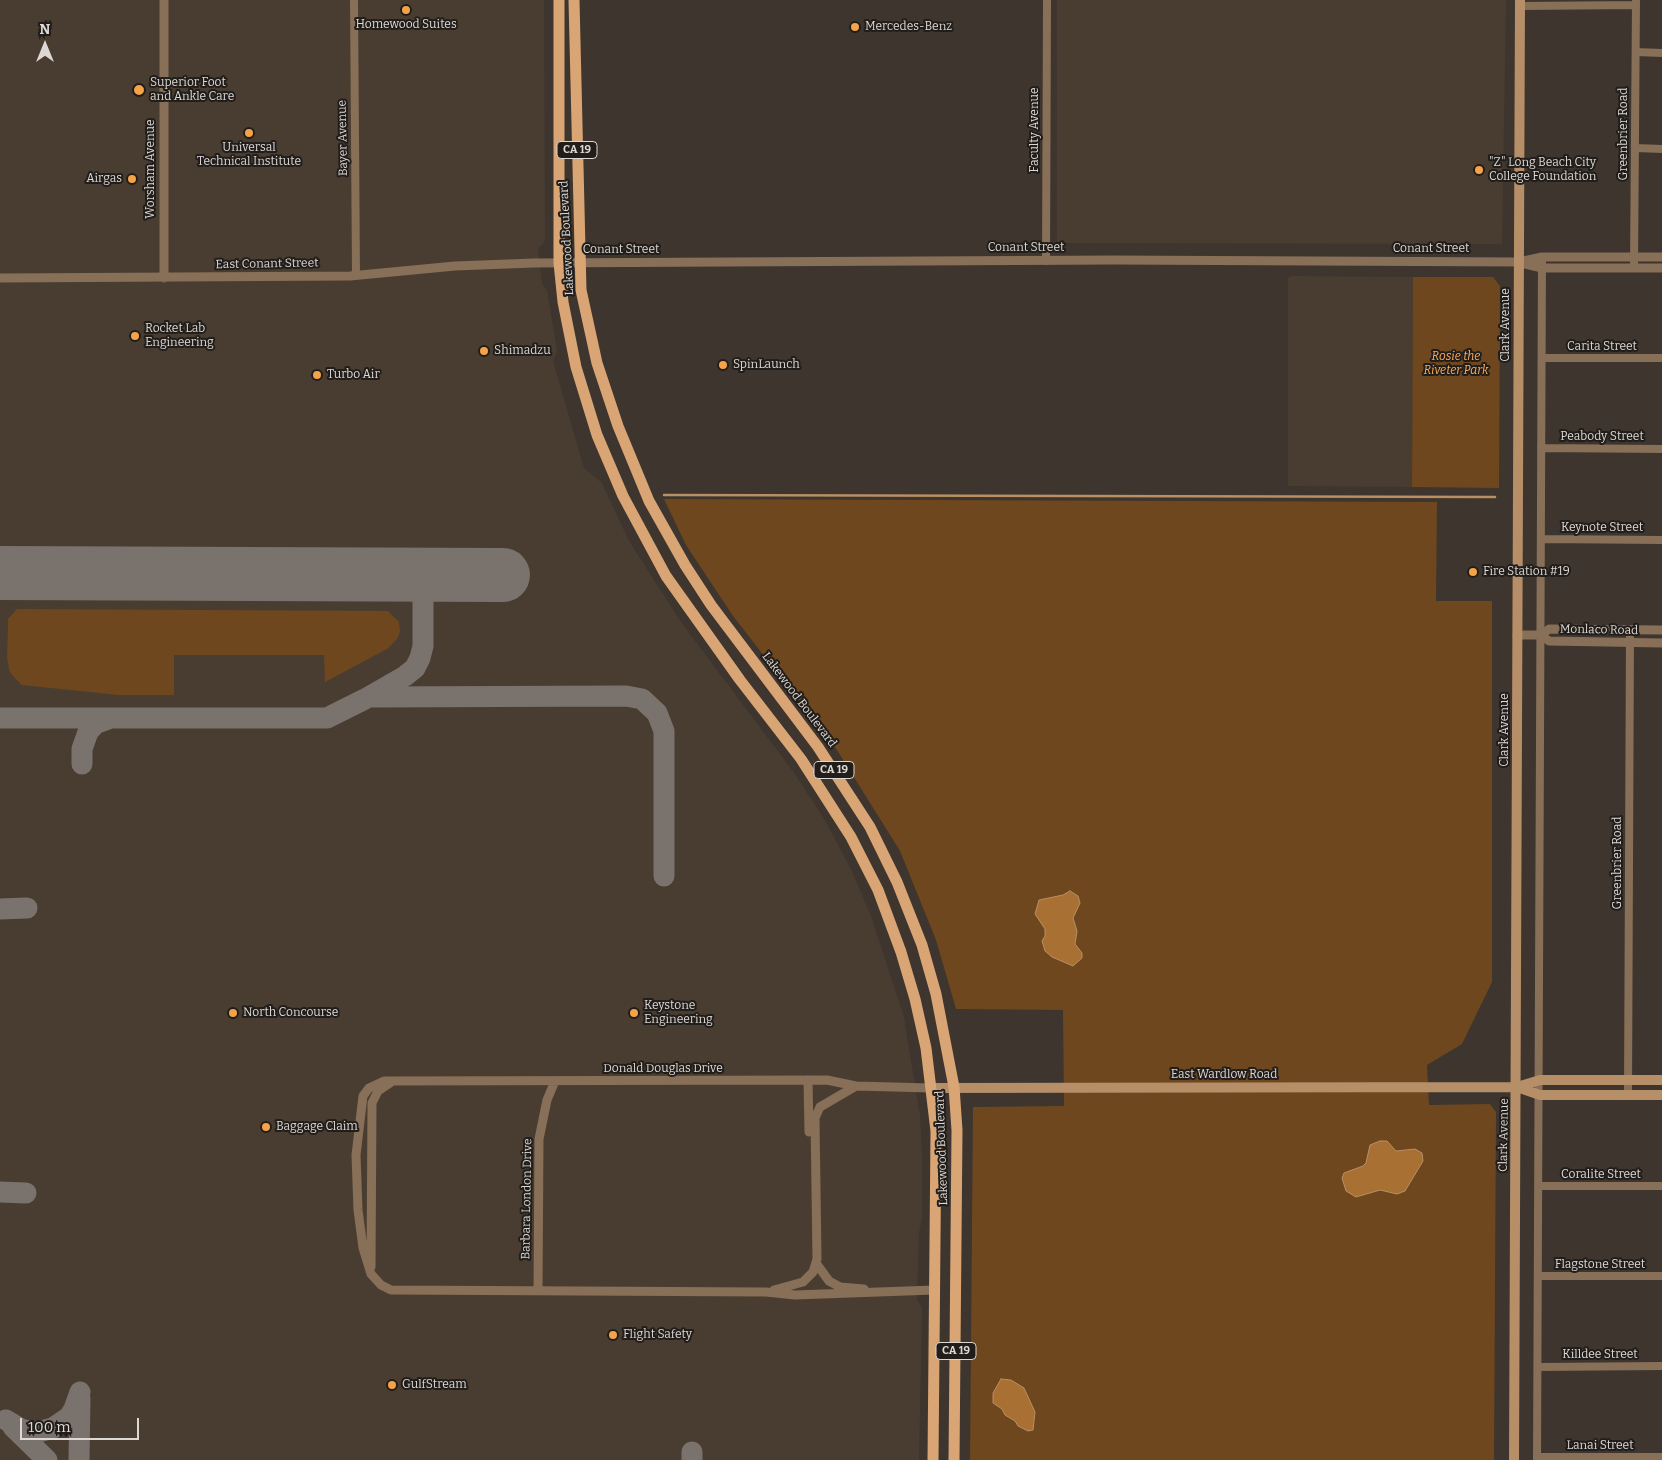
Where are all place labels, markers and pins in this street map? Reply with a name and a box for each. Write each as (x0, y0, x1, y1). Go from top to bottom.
marker: Homewood Suites (400, 4, 412, 16)
place label: Homewood Suites (355, 18, 457, 32)
place label: Mercedes-Benz (865, 20, 952, 34)
marker: Mercedes-Benz (849, 21, 861, 33)
place label: Superior Foot and Ankle Care (150, 76, 234, 104)
marker: Superior Foot and Ankle Care (132, 83, 146, 97)
marker: Universal Technical Institute (243, 127, 255, 139)
place label: Universal Technical Institute (197, 141, 301, 169)
place label: "Z" Long Beach City College Foundation (1489, 156, 1596, 184)
marker: "Z" Long Beach City College Foundation (1473, 164, 1485, 176)
place label: Airgas (86, 172, 122, 186)
marker: Airgas (126, 173, 138, 185)
place label: Rocket Lab Engineering (145, 322, 214, 350)
marker: Rocket Lab Engineering (129, 330, 141, 342)
place label: Shimadzu (494, 344, 551, 358)
marker: Shimadzu (478, 345, 490, 357)
place label: SpinLaunch (733, 358, 800, 372)
marker: SpinLaunch (717, 359, 729, 371)
place label: Turbo Air (327, 368, 380, 382)
marker: Turbo Air (311, 369, 323, 381)
place label: Fire Station #19 (1483, 565, 1570, 579)
marker: Fire Station #19 (1467, 566, 1479, 578)
place label: Keystone Engineering (644, 999, 713, 1027)
place label: North Concourse (243, 1006, 338, 1020)
marker: North Concourse (227, 1007, 239, 1019)
marker: Keystone Engineering (628, 1007, 640, 1019)
place label: Baggage Claim (276, 1120, 358, 1134)
marker: Baggage Claim (260, 1121, 272, 1133)
place label: Flight Safety (623, 1328, 692, 1342)
marker: Flight Safety (607, 1329, 619, 1341)
place label: GulfStream (402, 1378, 467, 1392)
marker: GulfStream (386, 1379, 398, 1391)

